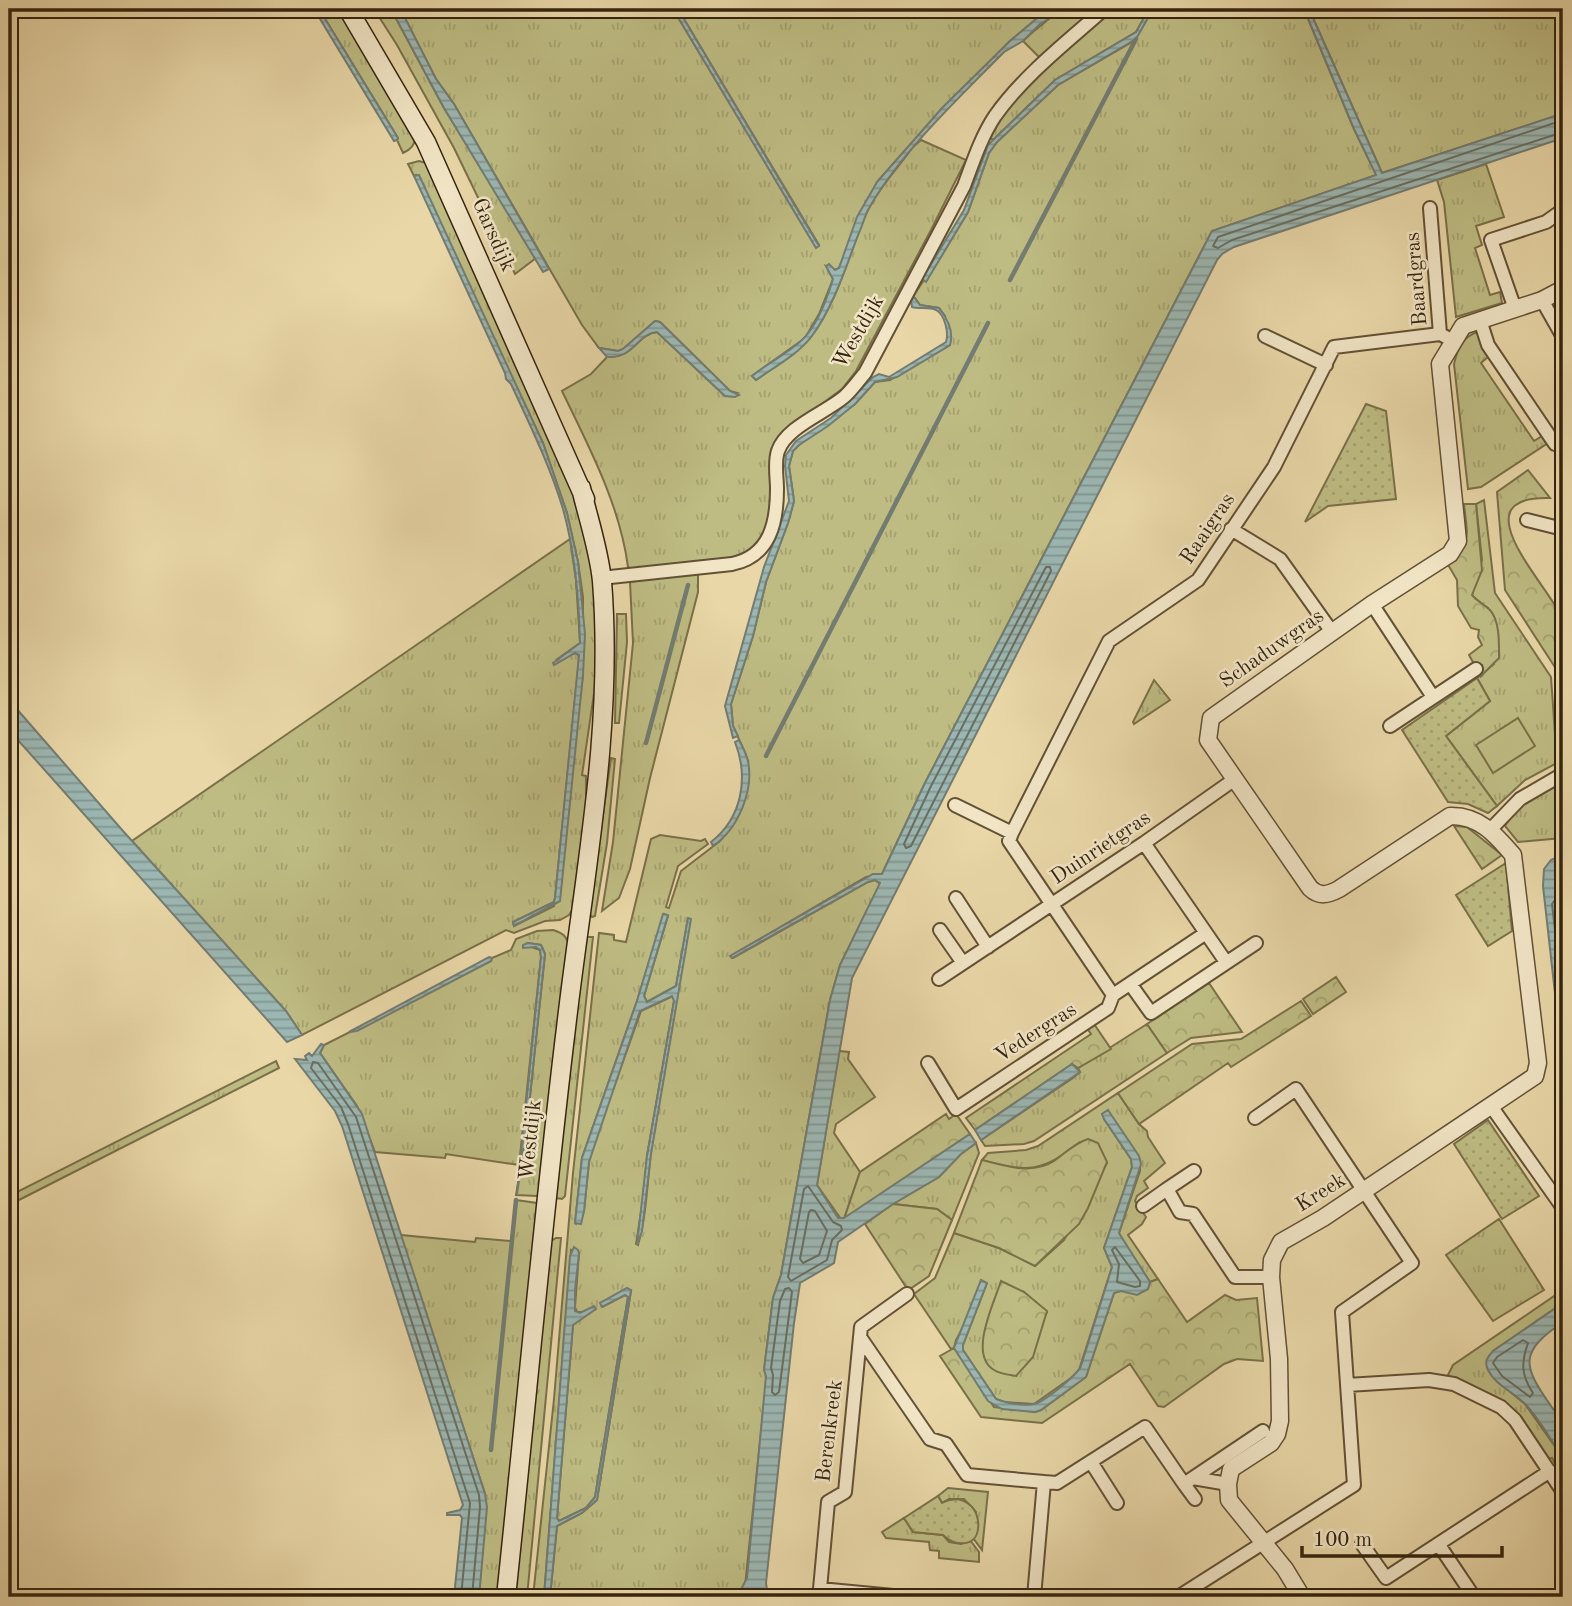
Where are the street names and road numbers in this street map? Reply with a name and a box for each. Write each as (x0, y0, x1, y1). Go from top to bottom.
street label: Garsdijk (468, 195, 518, 275)
street label: Baardgras (1402, 231, 1432, 327)
street label: Westdijk (830, 292, 888, 372)
street label: Raaigras (1177, 490, 1239, 568)
street label: Schaduwgras (1216, 605, 1328, 693)
street label: Duinrietgras (1047, 807, 1155, 889)
street label: Vedergras (991, 999, 1081, 1067)
street label: Westdijk (516, 1099, 546, 1181)
street label: Kreek (1292, 1170, 1350, 1216)
street label: Berenkreek (813, 1378, 847, 1484)

